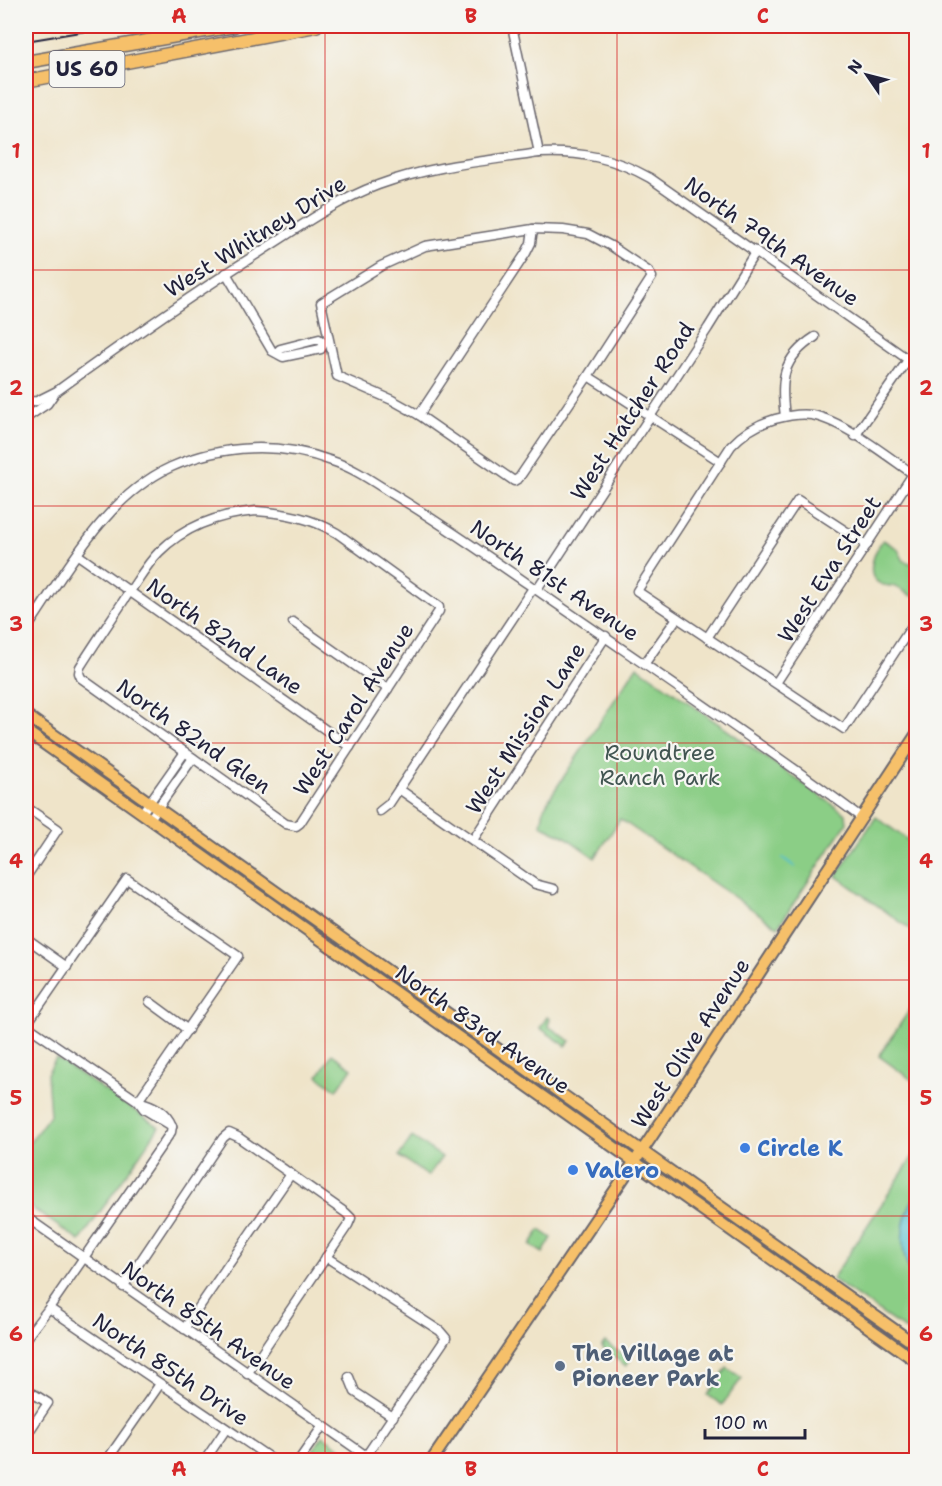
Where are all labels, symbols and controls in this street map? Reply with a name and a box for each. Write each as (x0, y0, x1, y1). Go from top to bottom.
text: A (171, 3, 187, 29)
text: B (465, 3, 477, 29)
text: C (757, 3, 769, 29)
north arrow (837, 45, 897, 105)
road number: US 60 (50, 51, 124, 87)
text: N (843, 55, 867, 78)
text: 1 (11, 138, 21, 164)
text: 1 (921, 138, 931, 164)
street label: West Whitney Drive (159, 169, 352, 304)
street label: North 79th Avenue (678, 170, 865, 313)
street label: West Hatcher Road (564, 316, 701, 506)
text: 2 (9, 375, 23, 401)
text: 2 (919, 375, 933, 401)
street label: West Eva Street (771, 490, 888, 648)
street label: North 81st Avenue (465, 513, 645, 648)
street label: North 82nd Lane (141, 572, 309, 701)
text: 3 (9, 611, 23, 637)
text: 3 (919, 611, 933, 637)
street label: West Carol Avenue (287, 617, 420, 801)
street label: West Mission Lane (459, 637, 592, 820)
street label: North 82nd Glen (111, 672, 277, 801)
park label: Roundtree Ranch Park (600, 738, 720, 792)
text: 4 (9, 848, 23, 874)
text: 4 (919, 848, 933, 874)
street label: West Olive Avenue (624, 952, 756, 1134)
street label: North 83rd Avenue (389, 958, 576, 1101)
text: 5 (10, 1085, 22, 1111)
text: 5 (920, 1085, 932, 1111)
place label: Circle K (757, 1134, 843, 1163)
marker: Circle K (738, 1141, 752, 1155)
place label: Valero (585, 1156, 659, 1185)
marker: Valero (566, 1163, 580, 1177)
street label: North 85th Avenue (116, 1254, 302, 1396)
street label: North 85th Drive (87, 1306, 255, 1433)
text: 6 (9, 1321, 23, 1347)
text: 6 (919, 1321, 933, 1347)
place label: The Village at Pioneer Park (572, 1339, 734, 1393)
marker: The Village at Pioneer Park (553, 1359, 567, 1373)
scale bar (705, 1402, 806, 1440)
text: 100 m (714, 1411, 768, 1435)
text: A (171, 1456, 187, 1482)
text: B (465, 1456, 477, 1482)
text: C (757, 1456, 769, 1482)

